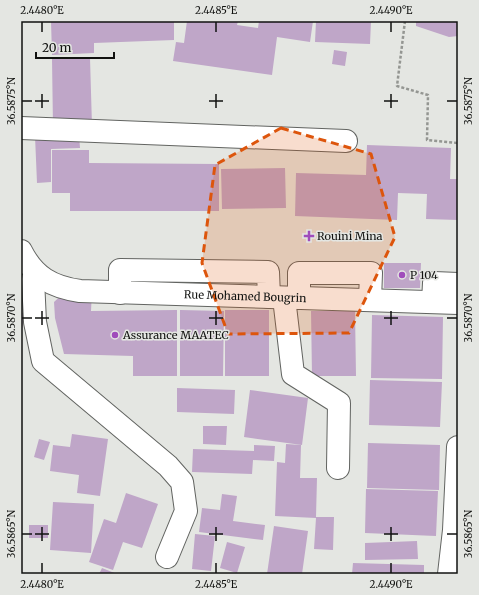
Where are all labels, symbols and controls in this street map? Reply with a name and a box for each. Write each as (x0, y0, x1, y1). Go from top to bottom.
text: 2.4480°E (20, 4, 64, 17)
text: 2.4485°E (195, 4, 238, 17)
text: 2.4490°E (370, 4, 413, 17)
scale bar (36, 34, 114, 60)
text: 20 m (42, 40, 71, 55)
text: 36.5875°N (5, 77, 18, 125)
text: 36.5875°N (462, 77, 475, 125)
place label: Rouini Mina (317, 229, 383, 243)
marker: Rouini Mina (304, 231, 314, 241)
place label: P 104 (410, 268, 438, 282)
marker: P 104 (397, 270, 407, 280)
street label: Rue Mohamed Bougrin (184, 287, 307, 305)
text: 36.5870°N (5, 293, 18, 342)
text: 36.5870°N (462, 293, 475, 342)
place label: Assurance MAATEC (122, 328, 229, 342)
marker: Assurance MAATEC (110, 330, 120, 340)
text: 36.5865°N (5, 510, 18, 558)
text: 36.5865°N (462, 510, 475, 558)
text: 2.4480°E (20, 578, 64, 591)
text: 2.4485°E (195, 578, 238, 591)
text: 2.4490°E (370, 578, 413, 591)

